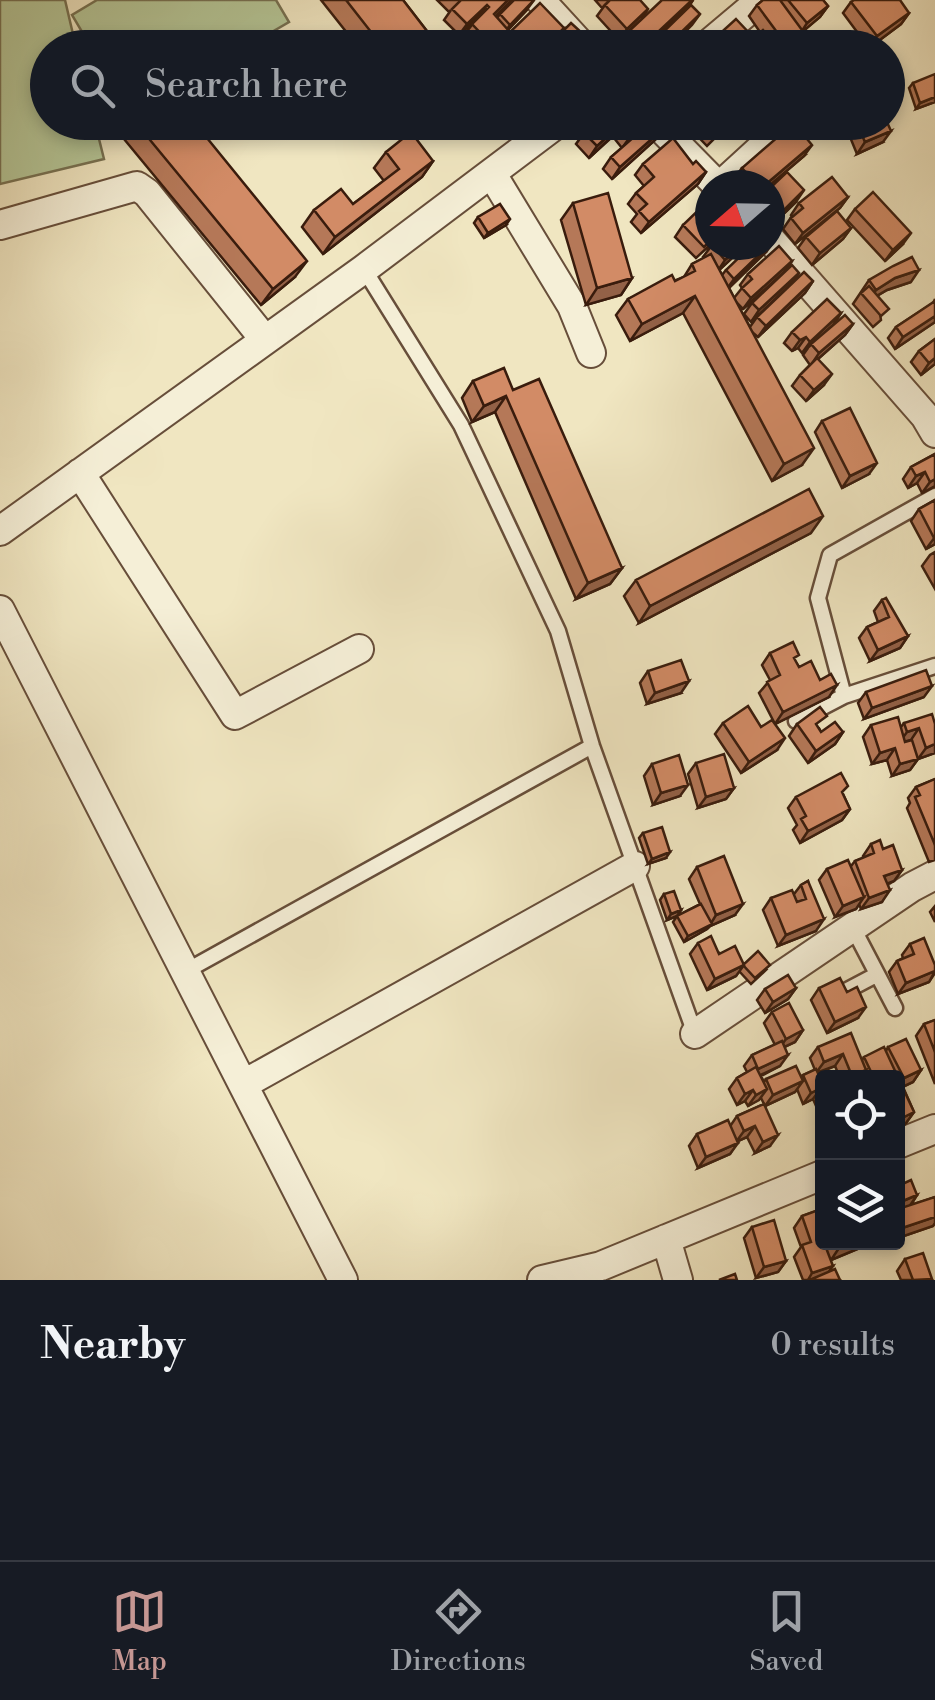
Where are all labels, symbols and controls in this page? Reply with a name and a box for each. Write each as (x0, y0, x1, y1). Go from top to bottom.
search box (30, 30, 905, 140)
icon: search (65, 58, 120, 113)
text: Search here (145, 62, 348, 109)
north arrow (695, 170, 785, 260)
map controls (815, 1070, 905, 1250)
button: locate (815, 1070, 905, 1160)
button: layers (815, 1160, 905, 1250)
text: Nearby (40, 1319, 185, 1372)
text: 0 results (770, 1325, 895, 1365)
tab: Map (112, 1584, 167, 1679)
tab: Directions (391, 1584, 526, 1679)
tab: Saved (750, 1584, 823, 1679)

